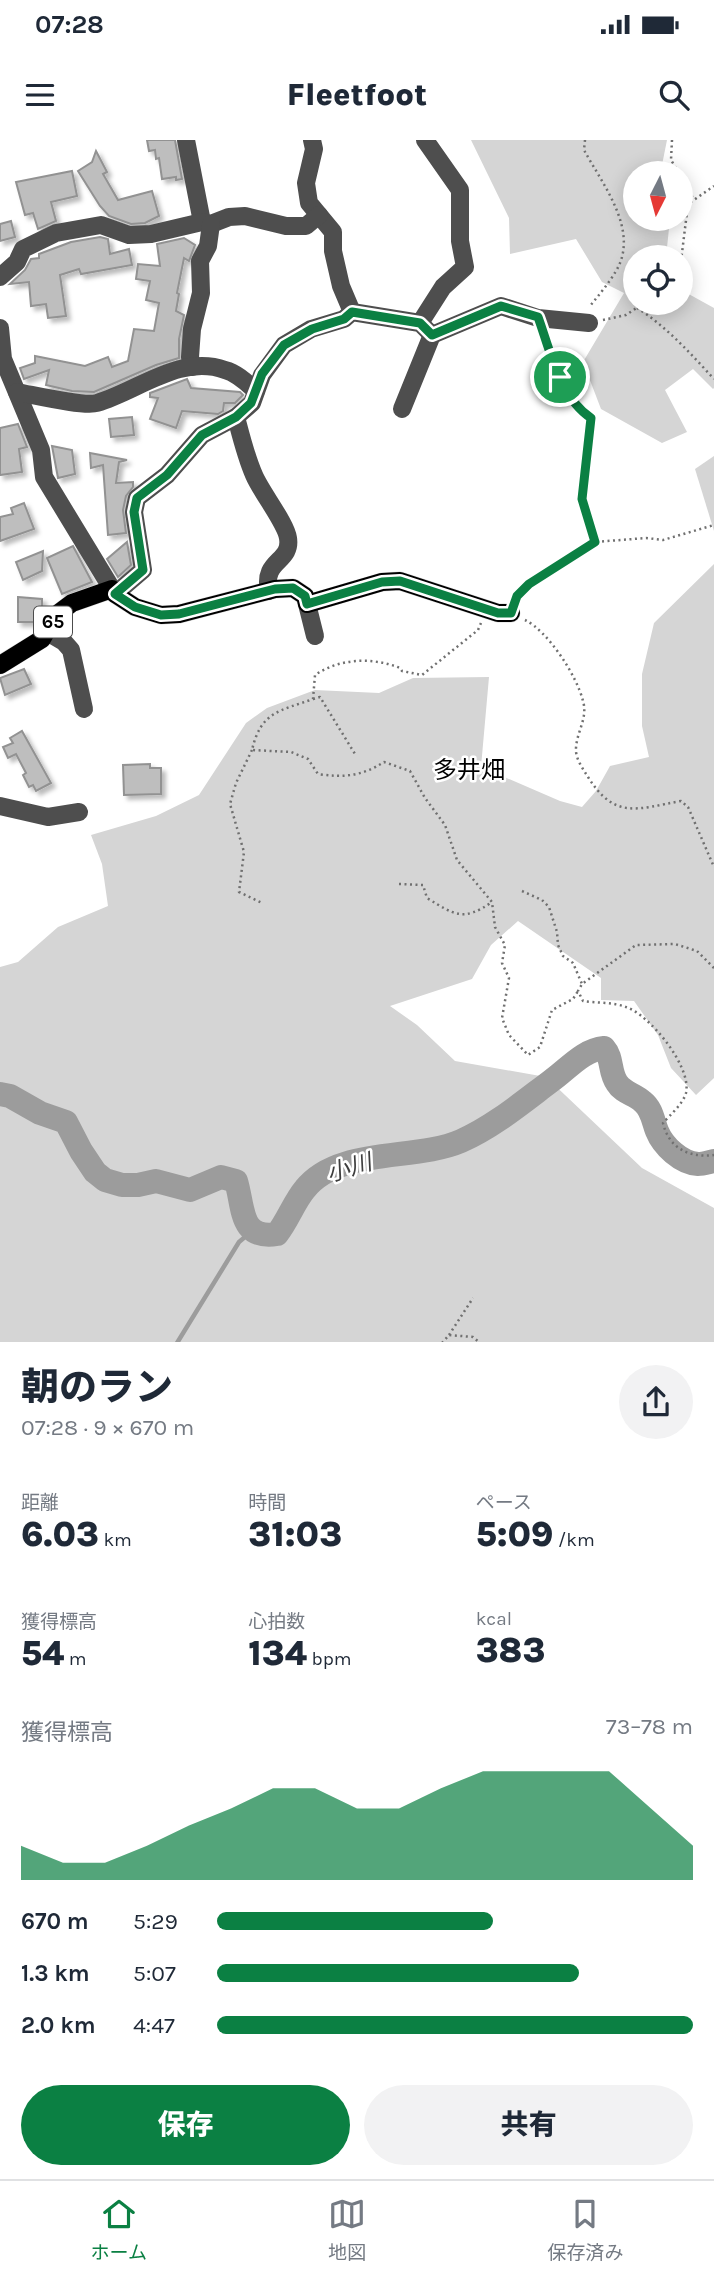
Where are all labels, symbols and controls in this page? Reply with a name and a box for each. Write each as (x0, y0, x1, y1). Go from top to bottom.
text: 07:28 (35, 9, 104, 40)
icon: menu (21, 76, 59, 114)
text: Fleetfoot (287, 76, 427, 113)
icon: search (655, 76, 693, 114)
north arrow (623, 161, 693, 231)
map controls (623, 161, 693, 315)
button: locate (623, 245, 693, 315)
pin (530, 347, 590, 407)
icon: arrive (541, 358, 579, 396)
road number: 65 (34, 607, 72, 638)
district label: 多井畑 (433, 756, 505, 784)
water label: 小川 (323, 1147, 378, 1188)
text: 朝のラン (21, 1365, 173, 1410)
button: share (619, 1365, 693, 1439)
text: 07:28 · 9 × 670 m (21, 1414, 194, 1441)
text: 距離 (21, 1492, 59, 1514)
text: 時間 (248, 1492, 286, 1514)
text: ペース (476, 1492, 532, 1514)
text: 6.03 (21, 1514, 99, 1555)
text: 31:03 (248, 1514, 342, 1555)
text: 5:09 (476, 1514, 554, 1555)
text: km (99, 1529, 132, 1551)
text: /km (554, 1529, 595, 1551)
text: kcal (476, 1608, 512, 1630)
text: 獲得標高 (21, 1611, 97, 1633)
text: 心拍数 (248, 1611, 305, 1633)
text: 383 (476, 1630, 545, 1671)
text: 54 (21, 1633, 64, 1674)
text: 134 (248, 1633, 307, 1674)
text: m (64, 1648, 87, 1670)
text: bpm (307, 1648, 352, 1670)
text: 73–78 m (606, 1713, 693, 1740)
text: 獲得標高 (21, 1719, 113, 1746)
text: 670 m (21, 1908, 89, 1935)
text: 5:29 (133, 1908, 178, 1935)
text: 1.3 km (21, 1960, 90, 1987)
text: 5:07 (133, 1960, 176, 1987)
text: 2.0 km (21, 2012, 96, 2039)
text: 4:47 (133, 2012, 175, 2039)
button: 保存 (21, 2085, 350, 2165)
button: 共有 (364, 2085, 693, 2165)
tab: ホーム (91, 2195, 147, 2264)
tab: 地図 (328, 2195, 366, 2264)
tab: 保存済み (547, 2195, 623, 2264)

